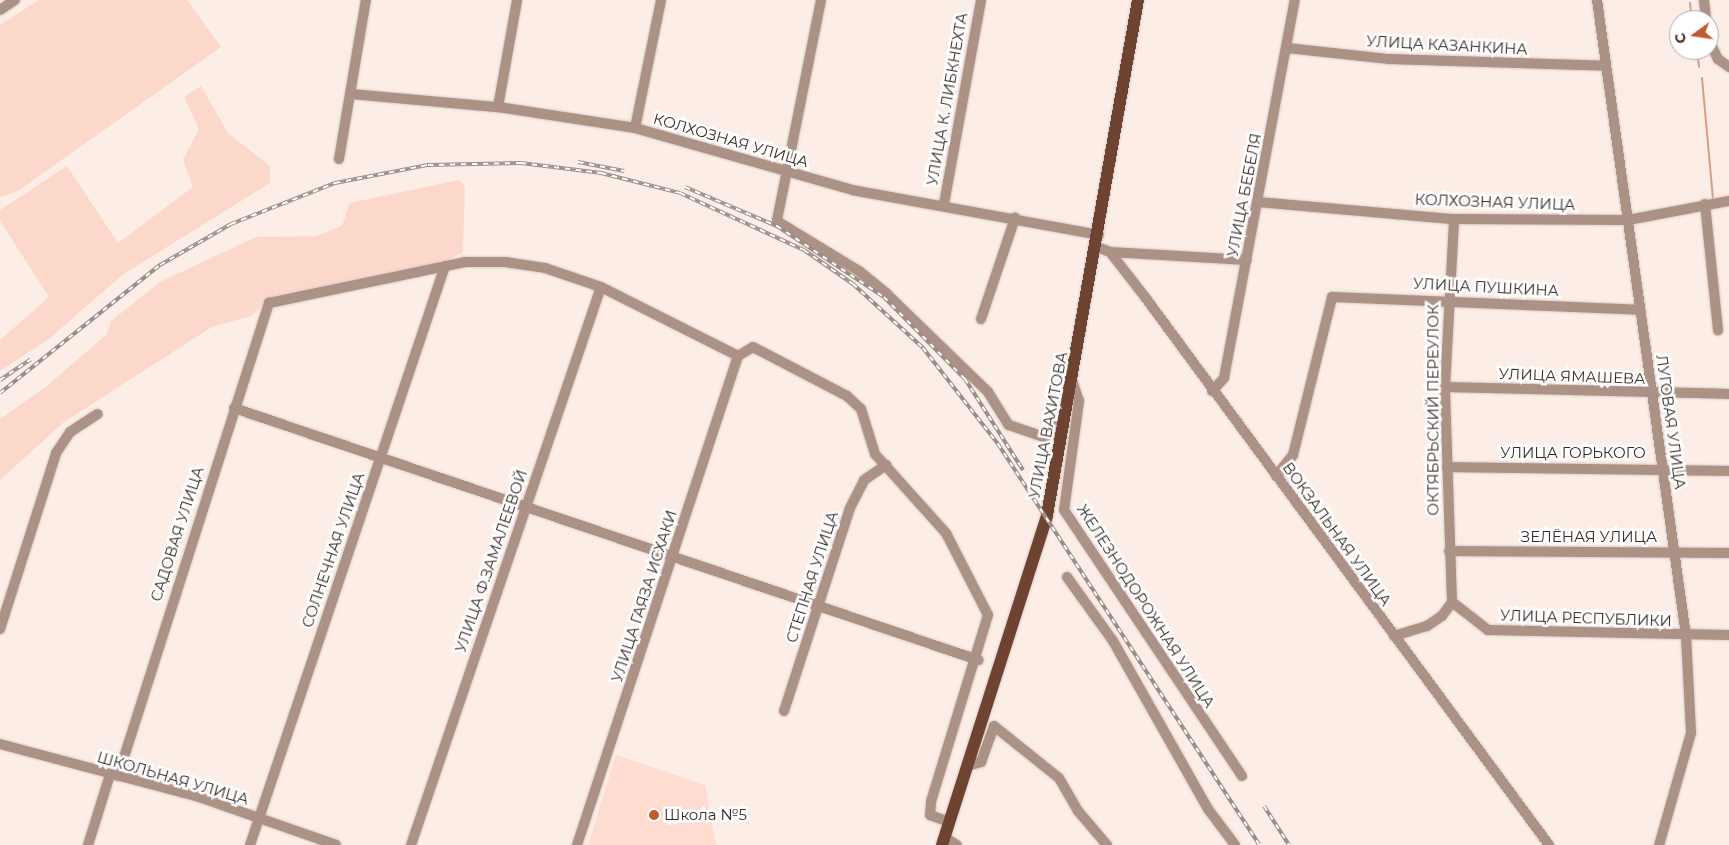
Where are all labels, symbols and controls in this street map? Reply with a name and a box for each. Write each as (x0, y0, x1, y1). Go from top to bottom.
north arrow (1669, 10, 1719, 60)
street label: УЛИЦА К. ЛИБКНЕХТА (923, 11, 971, 187)
text: С (1670, 31, 1690, 46)
street label: УЛИЦА КАЗАНКИНА (1366, 32, 1528, 58)
street label: КОЛХОЗНАЯ УЛИЦА (651, 109, 811, 171)
street label: УЛИЦА БЕБЕЛЯ (1223, 132, 1265, 258)
street label: КОЛХОЗНАЯ УЛИЦА (1414, 190, 1576, 214)
street label: УЛИЦА ПУШКИНА (1413, 274, 1559, 300)
street label: ОКТЯБРЬСКИЙ ПЕРЕУЛОК (1424, 304, 1442, 516)
street label: УЛИЦА ВАХИТОВА (1025, 350, 1071, 500)
street label: ЛУГОВАЯ УЛИЦА (1653, 354, 1689, 490)
street label: УЛИЦА ЯМАШЕВА (1498, 364, 1646, 388)
street label: УЛИЦА ГОРЬКОГО (1500, 444, 1646, 462)
street label: ВОКЗАЛЬНАЯ УЛИЦА (1279, 459, 1395, 609)
street label: САДОВАЯ УЛИЦА (147, 464, 207, 604)
street label: УЛИЦА Ф.ЗАМАЛЕЕВОЙ (451, 467, 531, 655)
street label: СОЛНЕЧНАЯ УЛИЦА (298, 470, 368, 630)
street label: ЖЕЛЕЗНОДОРОЖНАЯ УЛИЦА (1073, 501, 1219, 711)
street label: УЛИЦА ГАЯЗА ИСХАКИ (608, 508, 680, 684)
street label: СТЕПНАЯ УЛИЦА (782, 509, 842, 645)
street label: ЗЕЛЁНАЯ УЛИЦА (1521, 528, 1657, 546)
street label: УЛИЦА РЕСПУБЛИКИ (1500, 606, 1672, 630)
street label: ШКОЛЬНАЯ УЛИЦА (95, 748, 251, 808)
place label: Школа №5 (664, 806, 747, 824)
marker: Школа №5 (648, 809, 660, 821)

